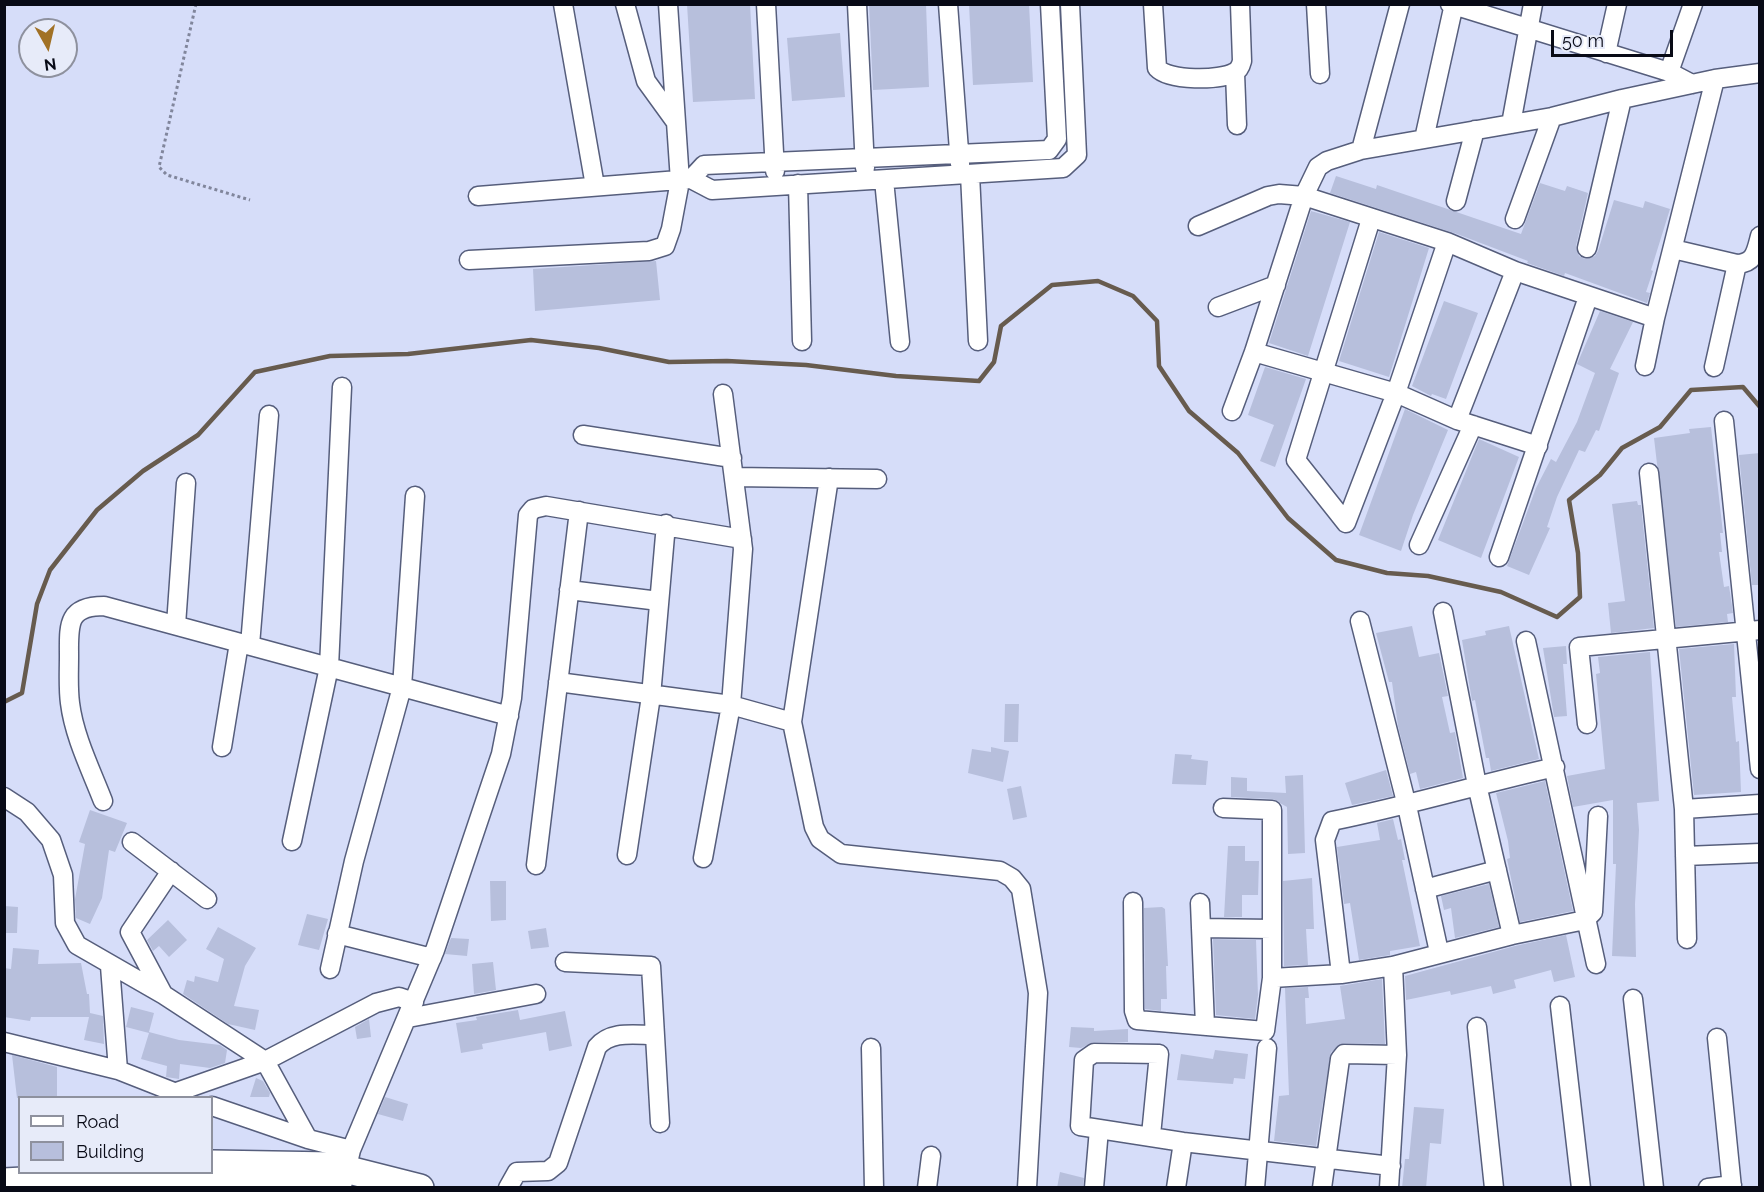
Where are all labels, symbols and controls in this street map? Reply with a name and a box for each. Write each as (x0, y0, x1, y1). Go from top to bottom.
north arrow (18, 18, 78, 78)
scale bar (1554, 18, 1676, 56)
text: 50 m (1562, 30, 1604, 51)
text: N (43, 54, 58, 75)
legend (18, 1096, 213, 1174)
text: Road (76, 1111, 119, 1132)
text: Building (76, 1141, 144, 1162)

